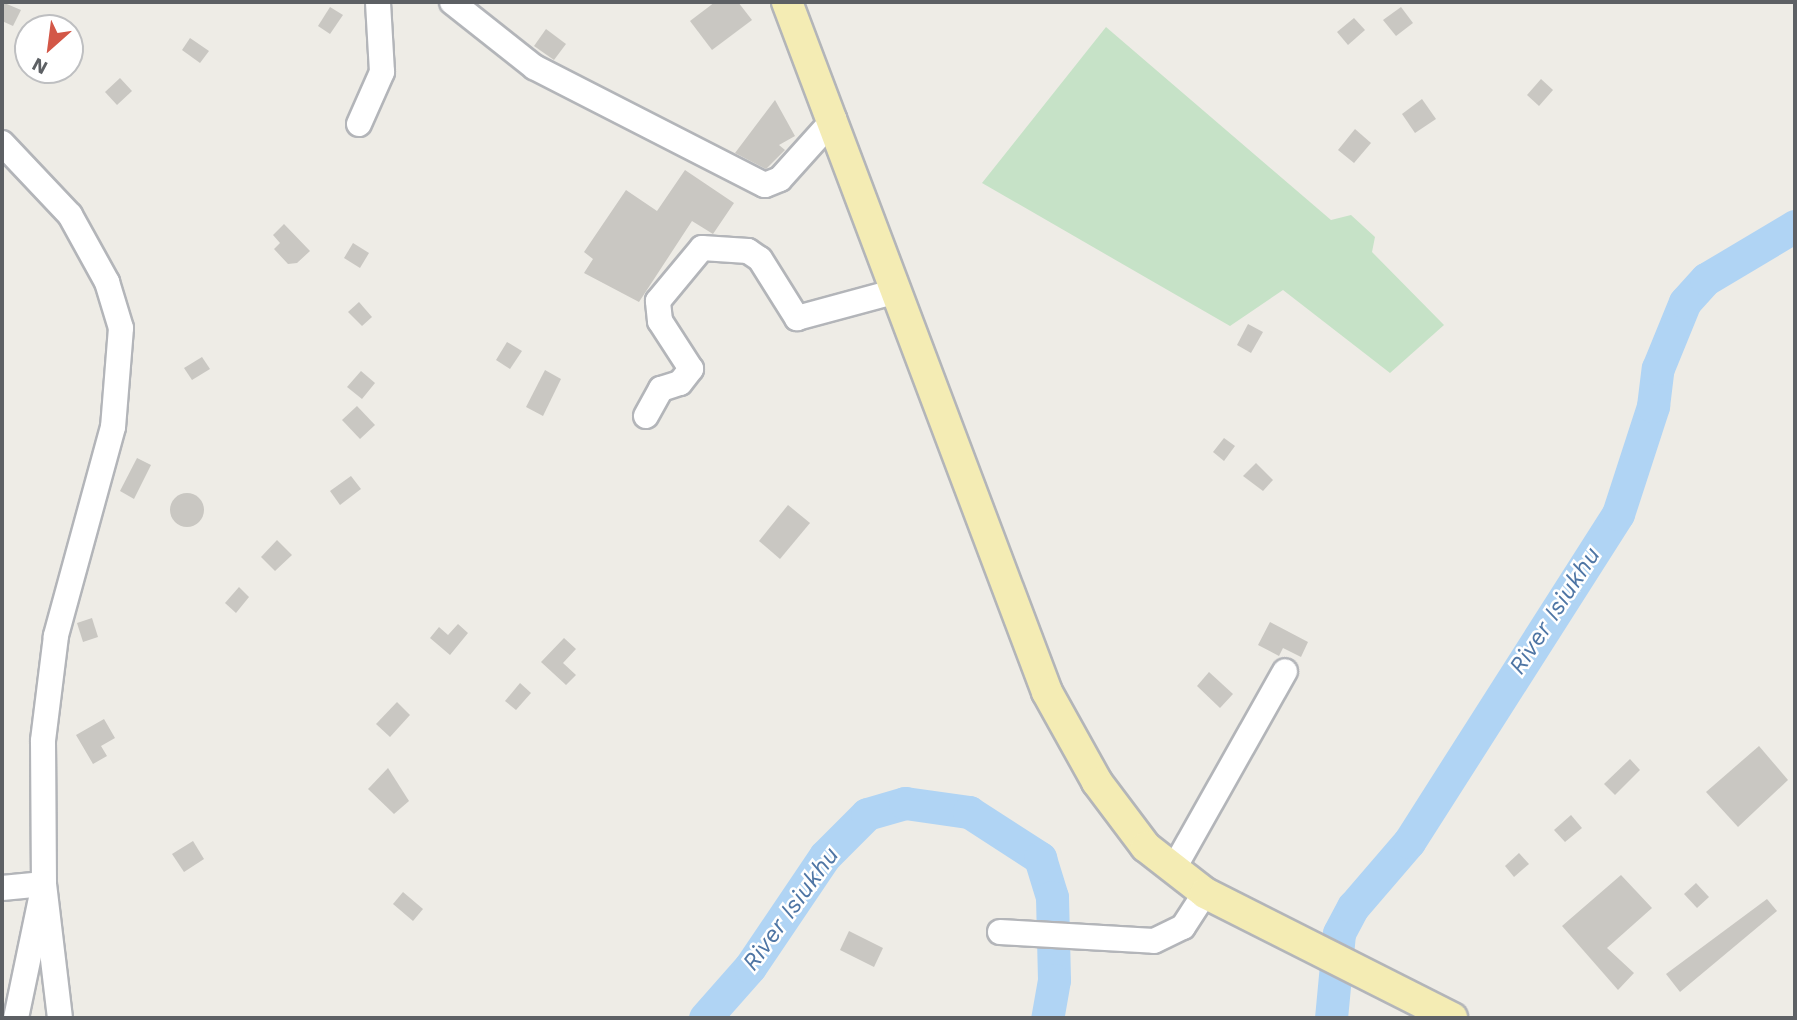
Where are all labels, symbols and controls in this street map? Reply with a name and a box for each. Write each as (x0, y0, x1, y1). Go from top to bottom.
north arrow (14, 14, 84, 84)
text: N (28, 53, 51, 80)
water label: River Isiukhu (1503, 542, 1607, 680)
water label: River Isiukhu (736, 841, 846, 977)

